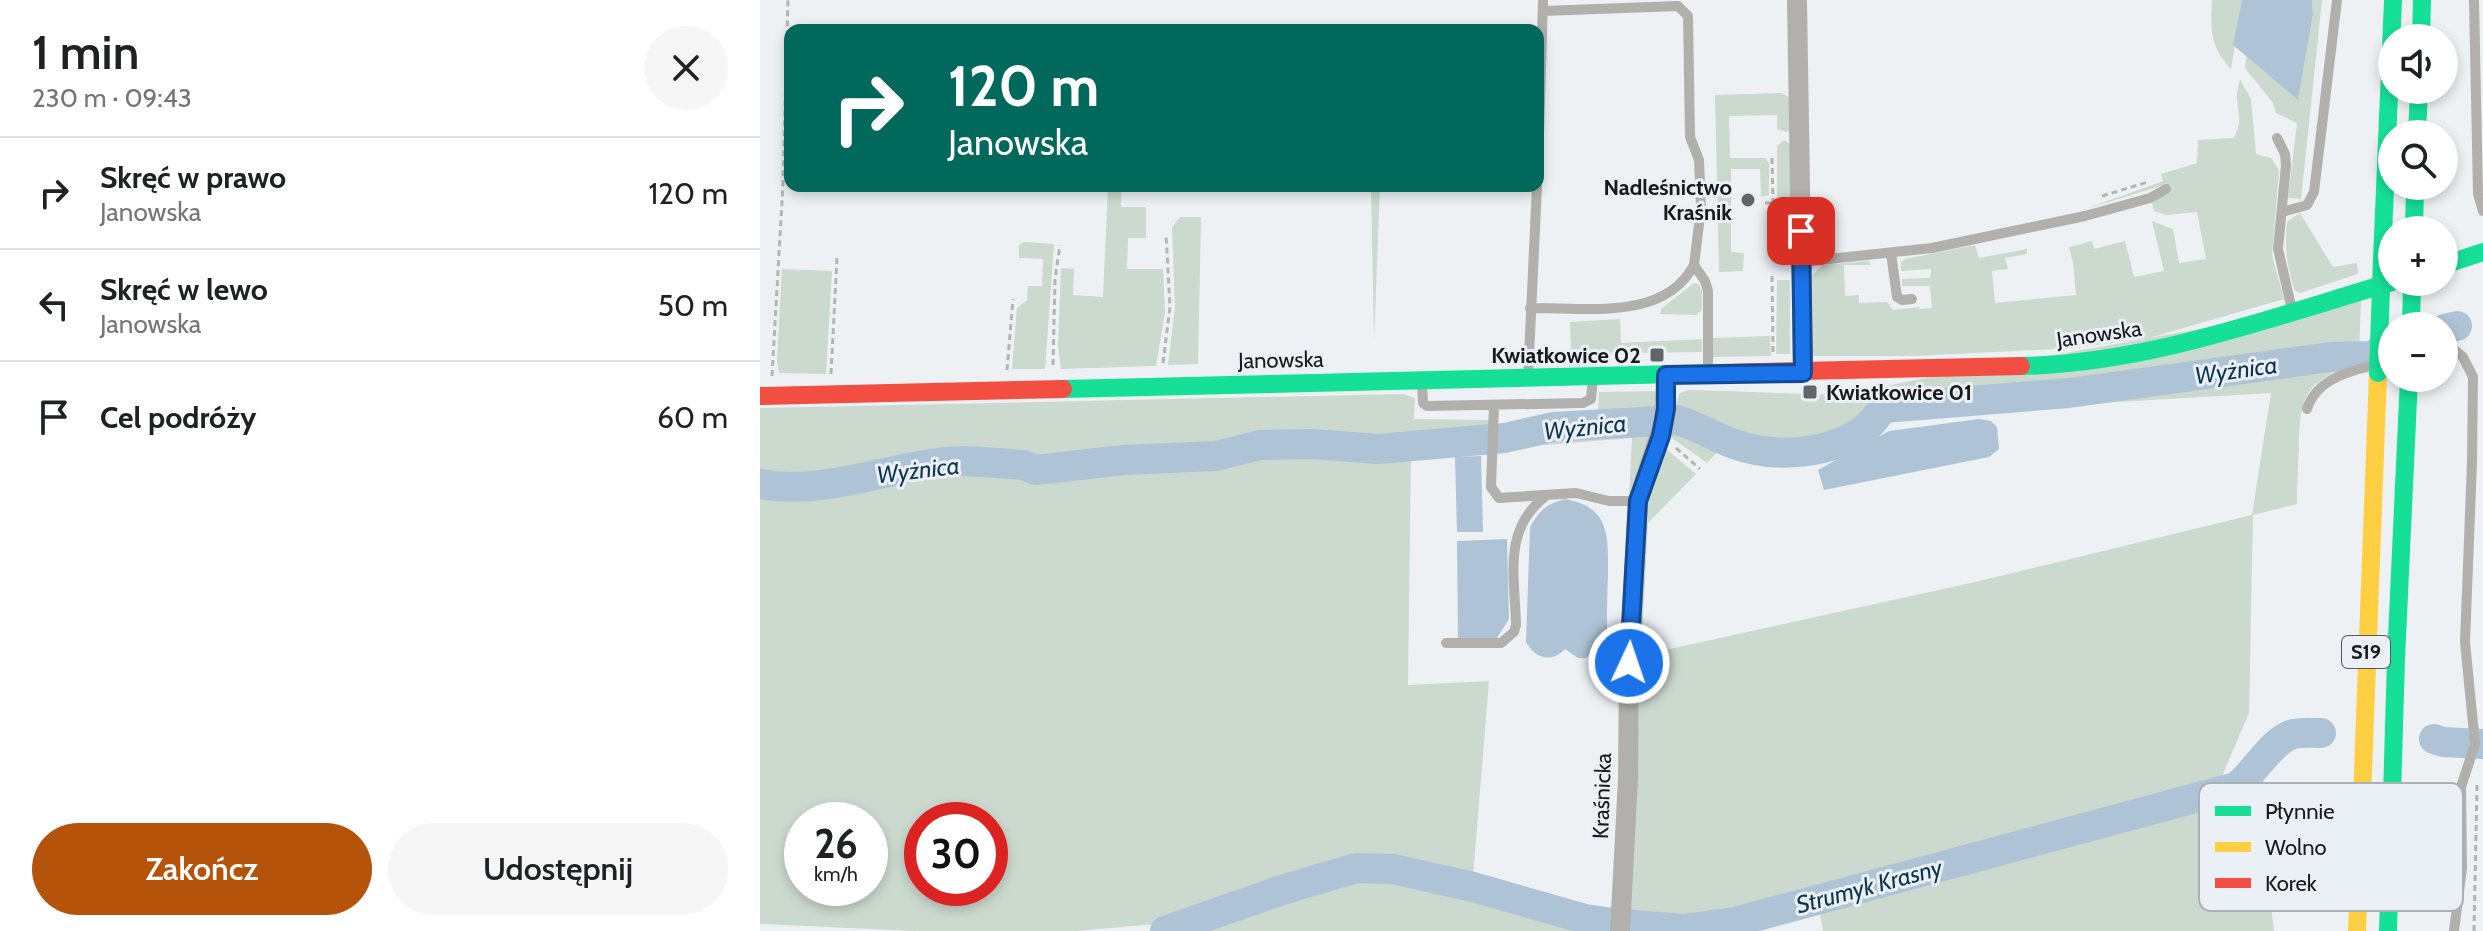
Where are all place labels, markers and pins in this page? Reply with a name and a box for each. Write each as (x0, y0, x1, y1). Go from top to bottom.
place label: Nadleśnictwo Kraśnik (1603, 174, 1732, 226)
marker: Nadleśnictwo Kraśnik (1739, 191, 1757, 209)
pin (1767, 197, 1835, 265)
place label: Kwiatkowice 02 (1491, 342, 1641, 369)
marker: Kwiatkowice 02 (1648, 346, 1666, 364)
place label: Kwiatkowice 01 (1826, 379, 1972, 406)
marker: Kwiatkowice 01 (1801, 383, 1819, 401)

